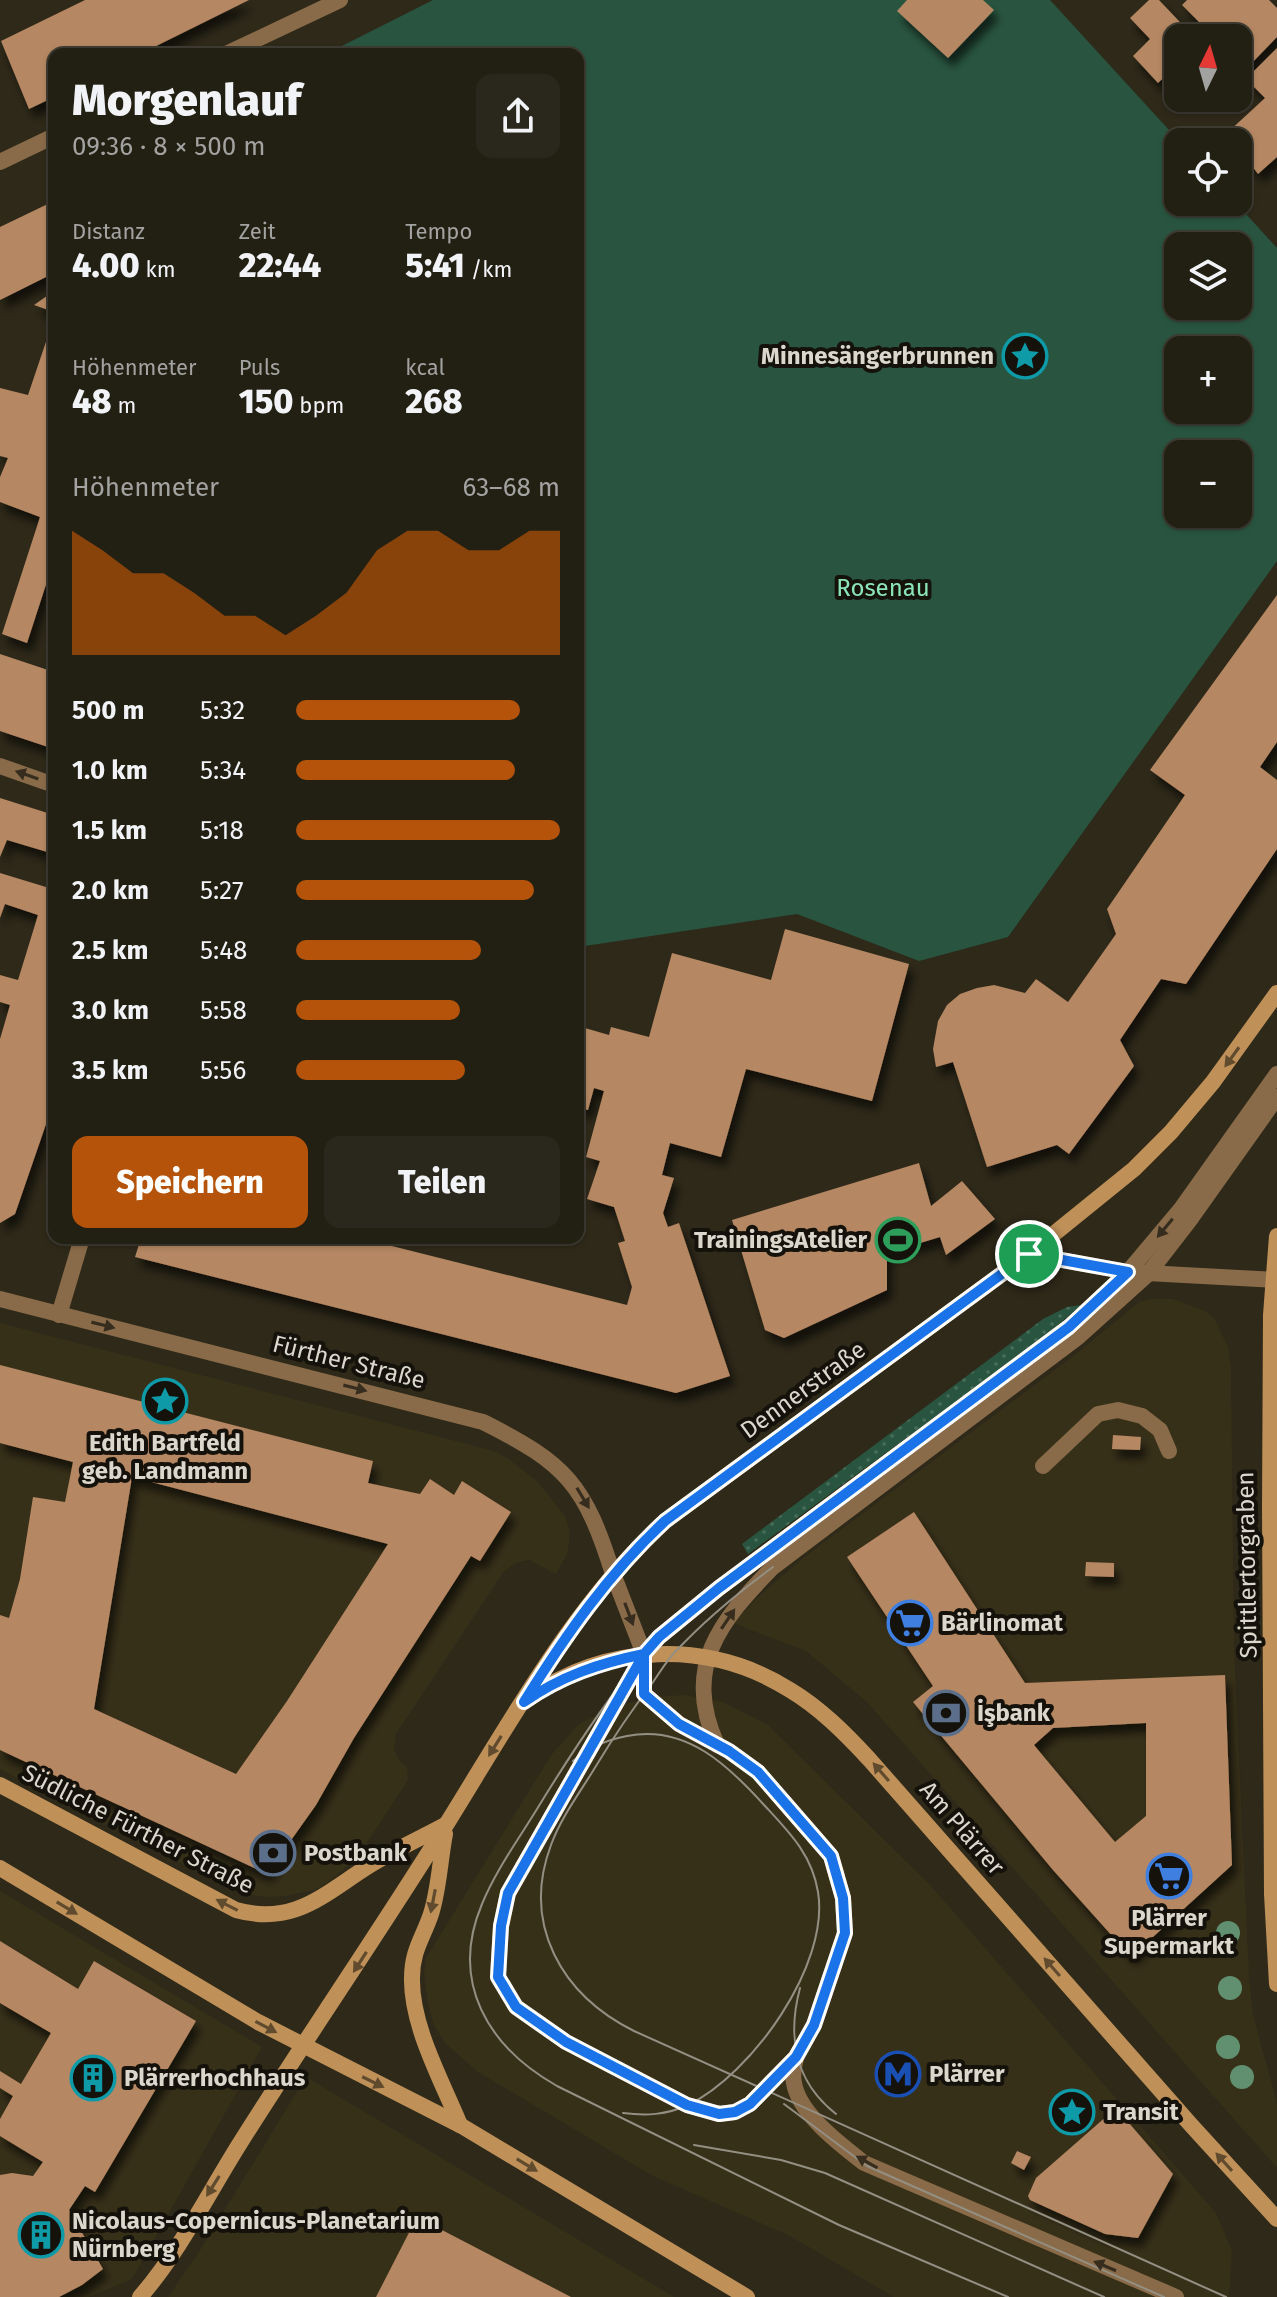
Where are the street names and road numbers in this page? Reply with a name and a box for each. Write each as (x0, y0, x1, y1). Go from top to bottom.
street label: Fürther Straße (270, 1330, 428, 1394)
street label: Dennerstraße (735, 1335, 871, 1445)
street label: Spittlertorgraben (1231, 1471, 1263, 1659)
street label: Südliche Fürther Straße (17, 1758, 259, 1900)
street label: Am Plärrer (914, 1776, 1011, 1881)

